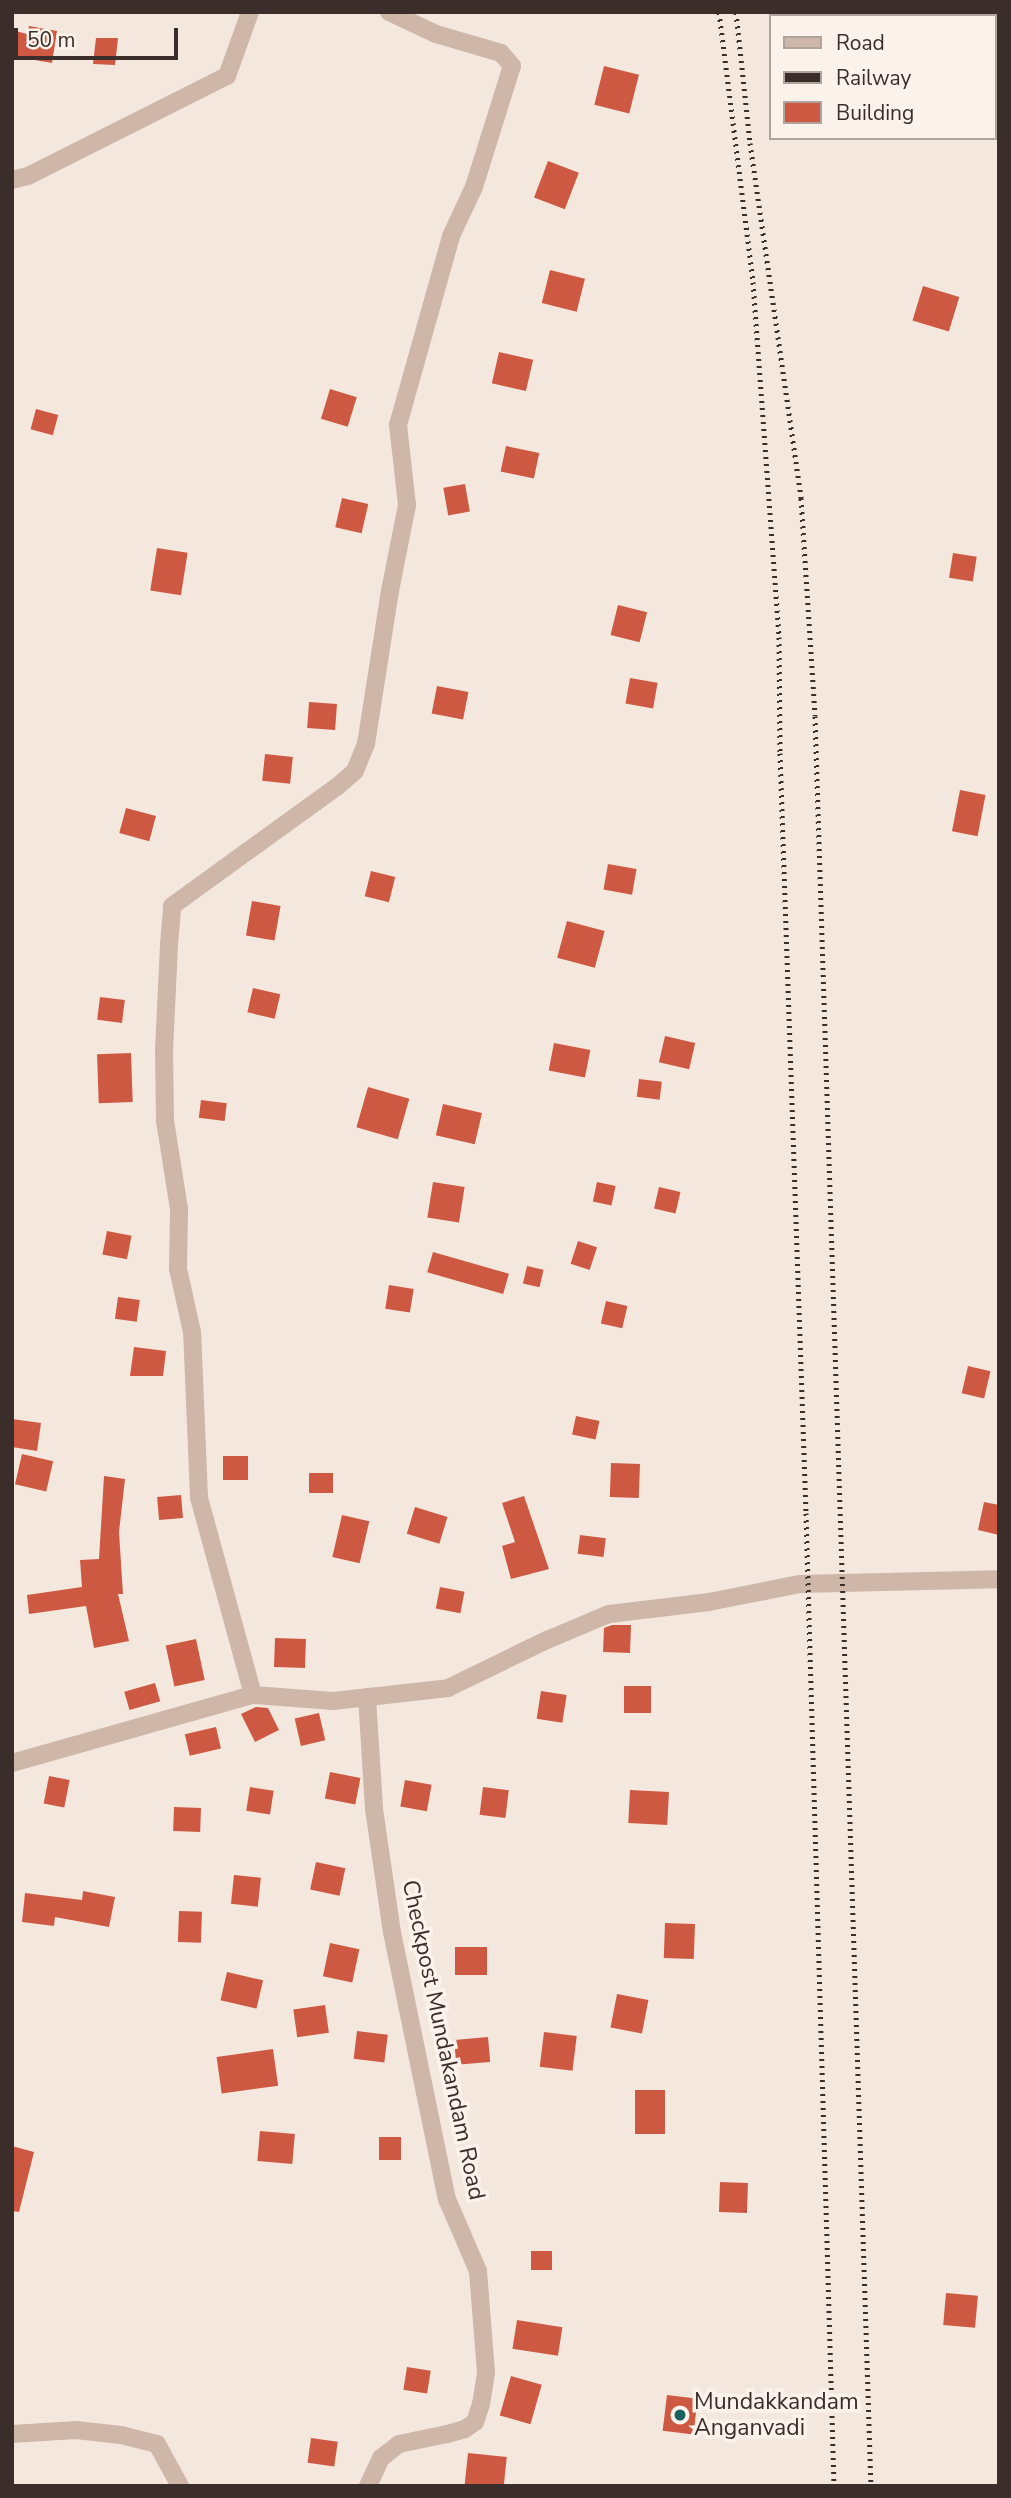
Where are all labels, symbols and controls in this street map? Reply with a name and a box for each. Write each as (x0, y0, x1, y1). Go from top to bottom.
scale bar (18, 14, 182, 58)
legend (769, 14, 997, 140)
text: 50 m (27, 26, 76, 54)
text: Road (836, 29, 885, 57)
text: Railway (836, 64, 911, 92)
text: Building (836, 99, 914, 127)
street label: Checkpost Mundakandam Road (396, 1877, 490, 2203)
place label: Mundakkandam Anganvadi (694, 2388, 859, 2442)
marker: Mundakkandam Anganvadi (672, 2407, 688, 2423)

